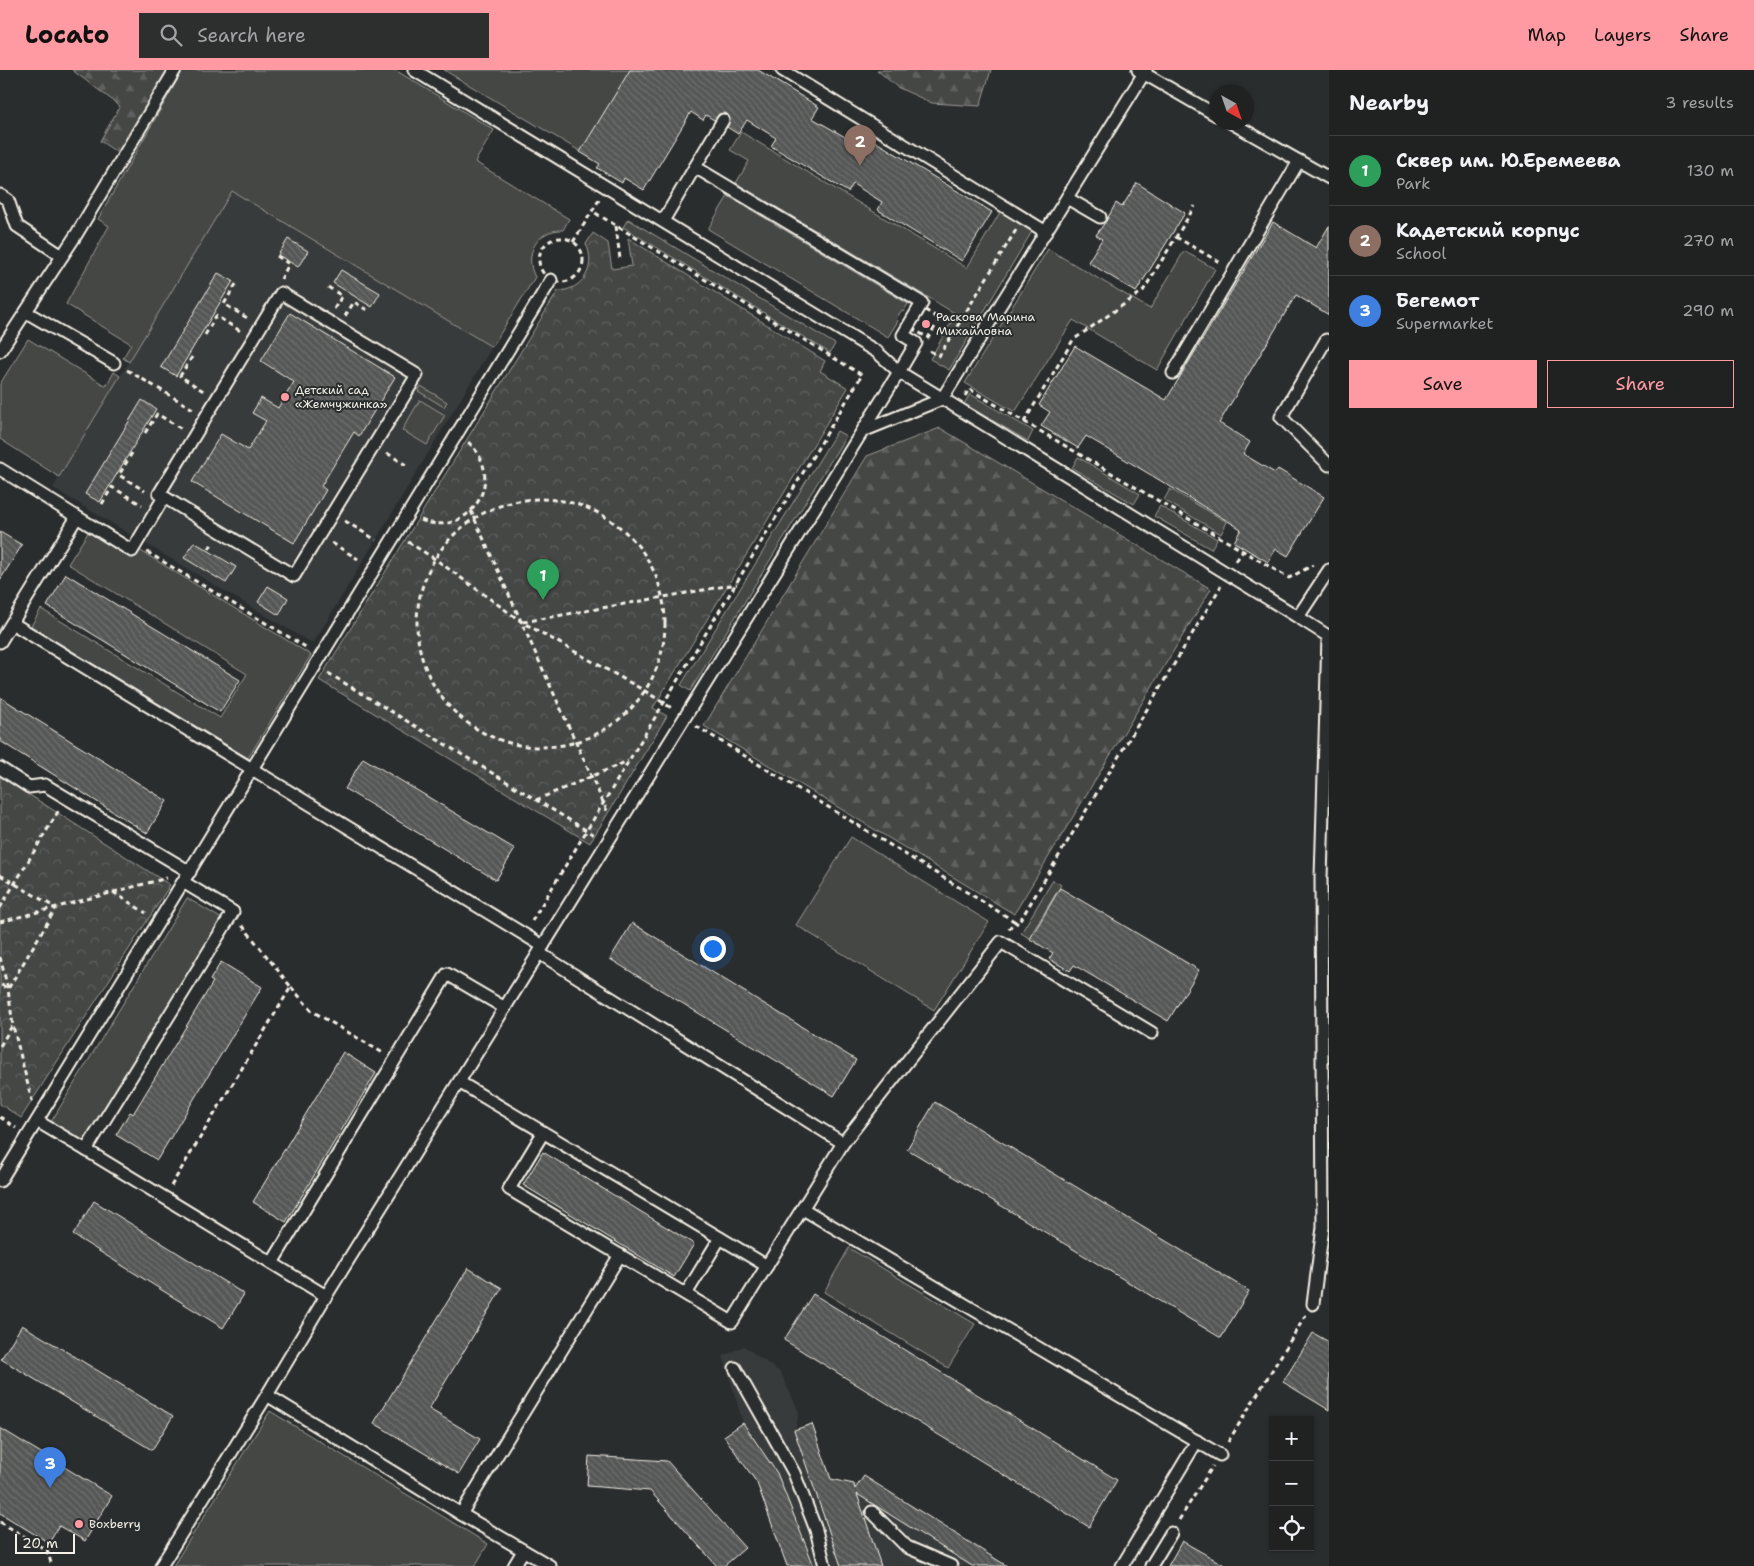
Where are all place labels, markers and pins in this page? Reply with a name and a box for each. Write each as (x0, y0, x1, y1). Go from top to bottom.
pin: 2 (844, 125, 876, 166)
place label: Раскова Марина Михайловна (936, 309, 1036, 339)
marker: Раскова Марина Михайловна (920, 318, 932, 330)
place label: Детский сад «Жемчужинка» (295, 382, 388, 412)
marker: Детский сад «Жемчужинка» (279, 391, 291, 403)
pin: 1 (527, 559, 559, 600)
pin: 3 (34, 1447, 66, 1488)
place label: Boxberry (89, 1516, 141, 1532)
marker: Boxberry (73, 1518, 85, 1530)

